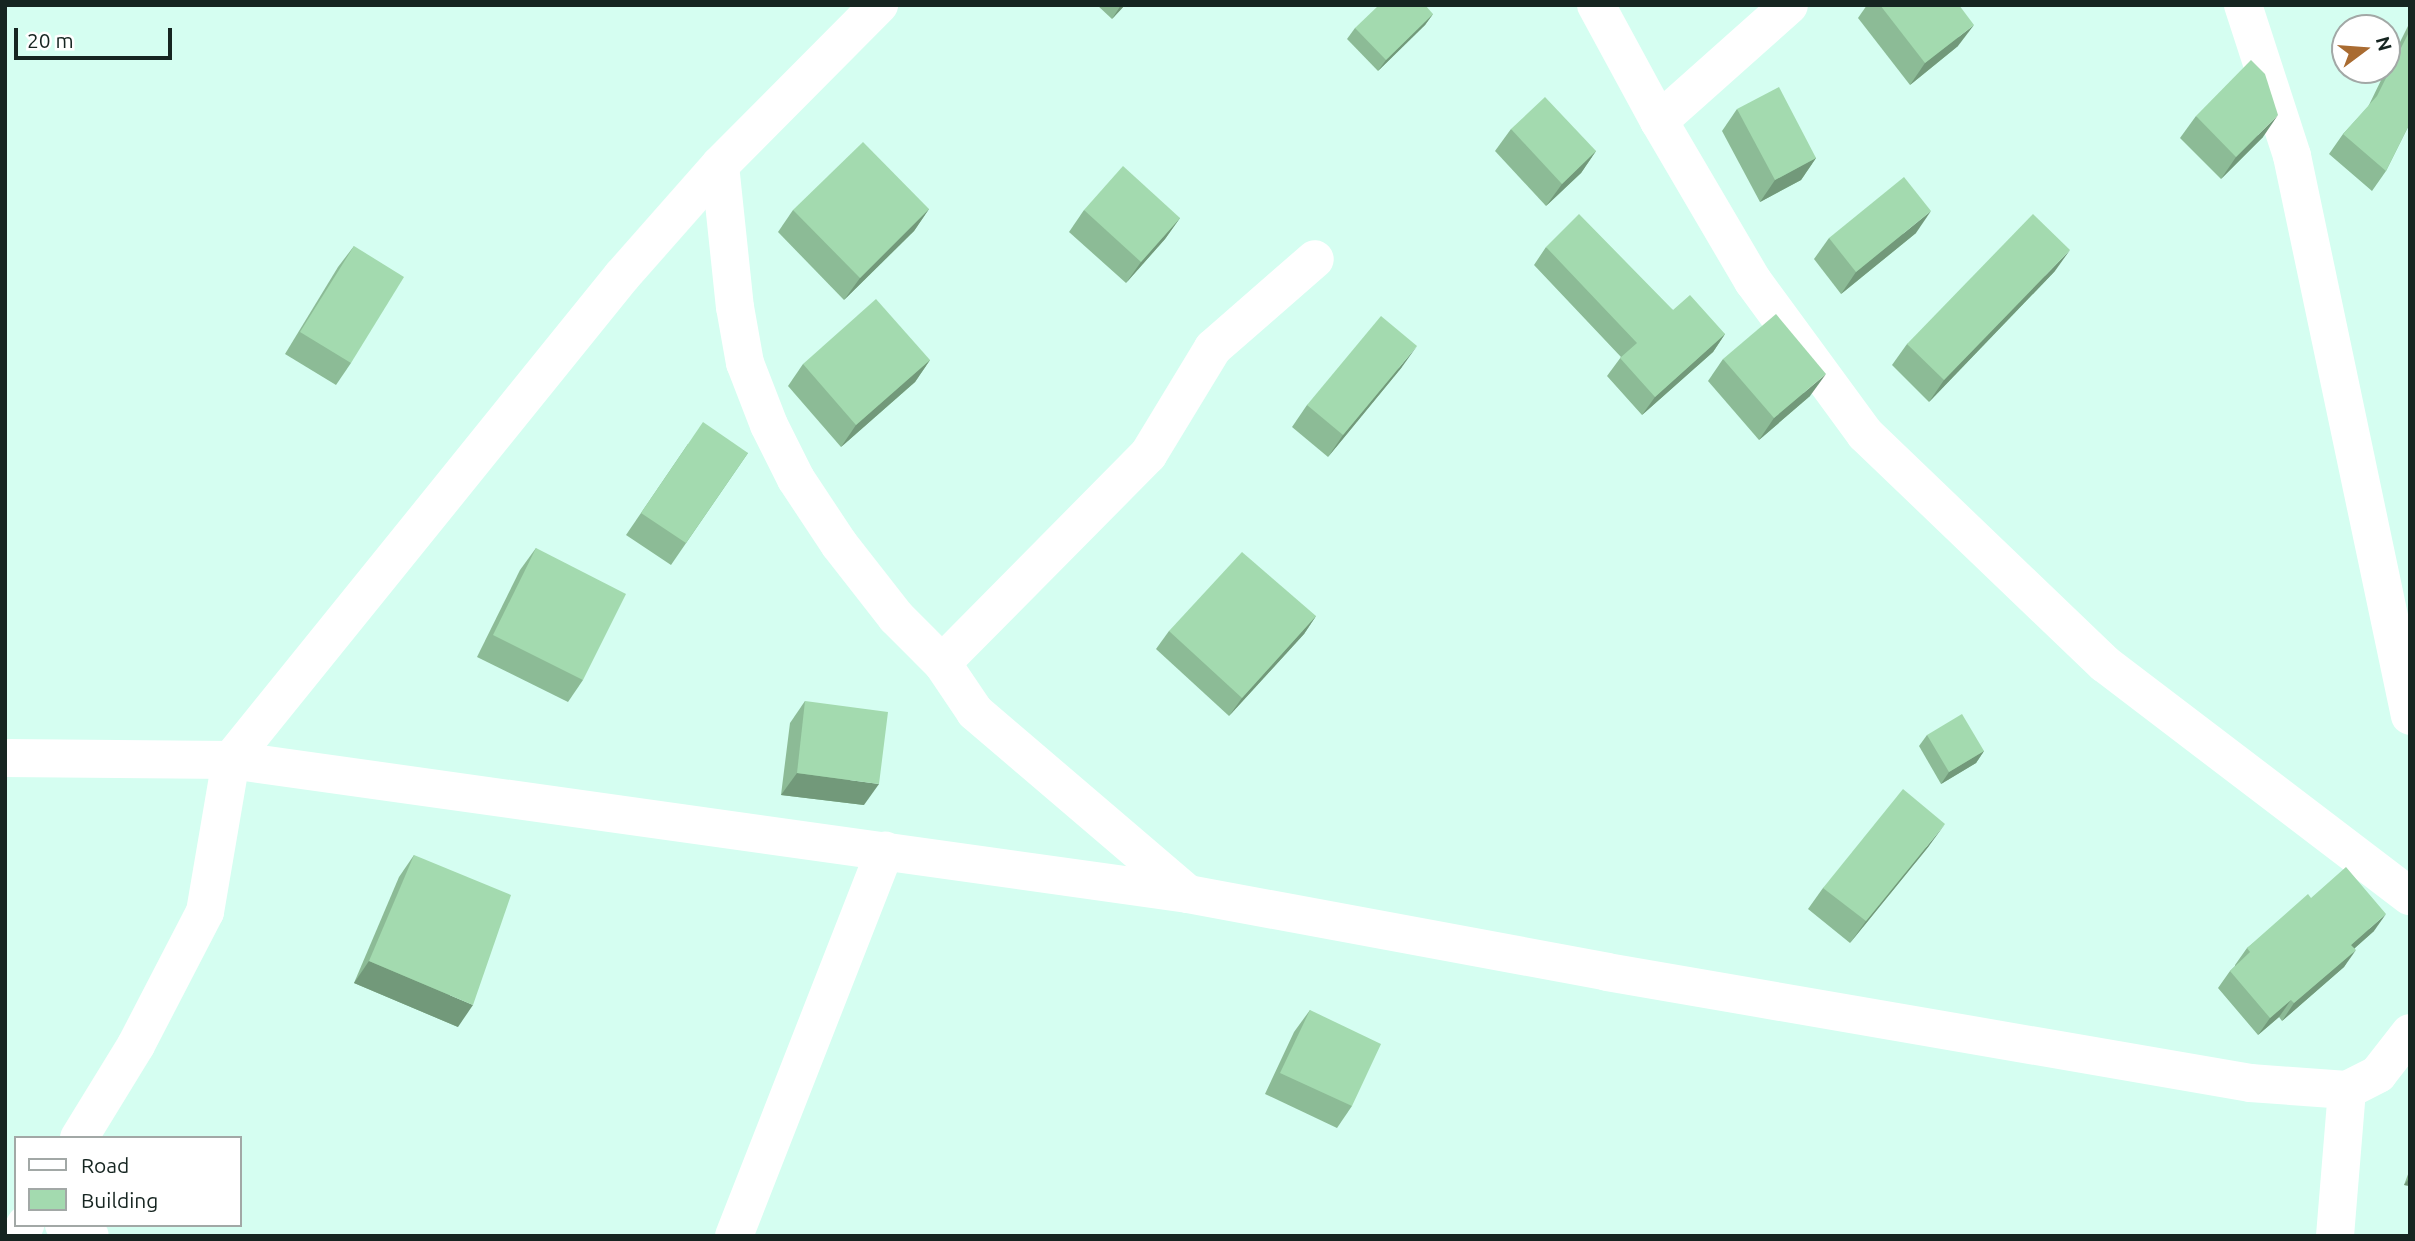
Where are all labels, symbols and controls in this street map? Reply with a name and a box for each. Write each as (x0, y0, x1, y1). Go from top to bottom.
scale bar (18, 14, 175, 58)
north arrow (2331, 14, 2401, 84)
text: 20 m (27, 28, 74, 52)
text: N (2372, 34, 2397, 54)
legend (14, 1136, 242, 1227)
text: Road (81, 1153, 129, 1177)
text: Building (81, 1188, 158, 1212)

